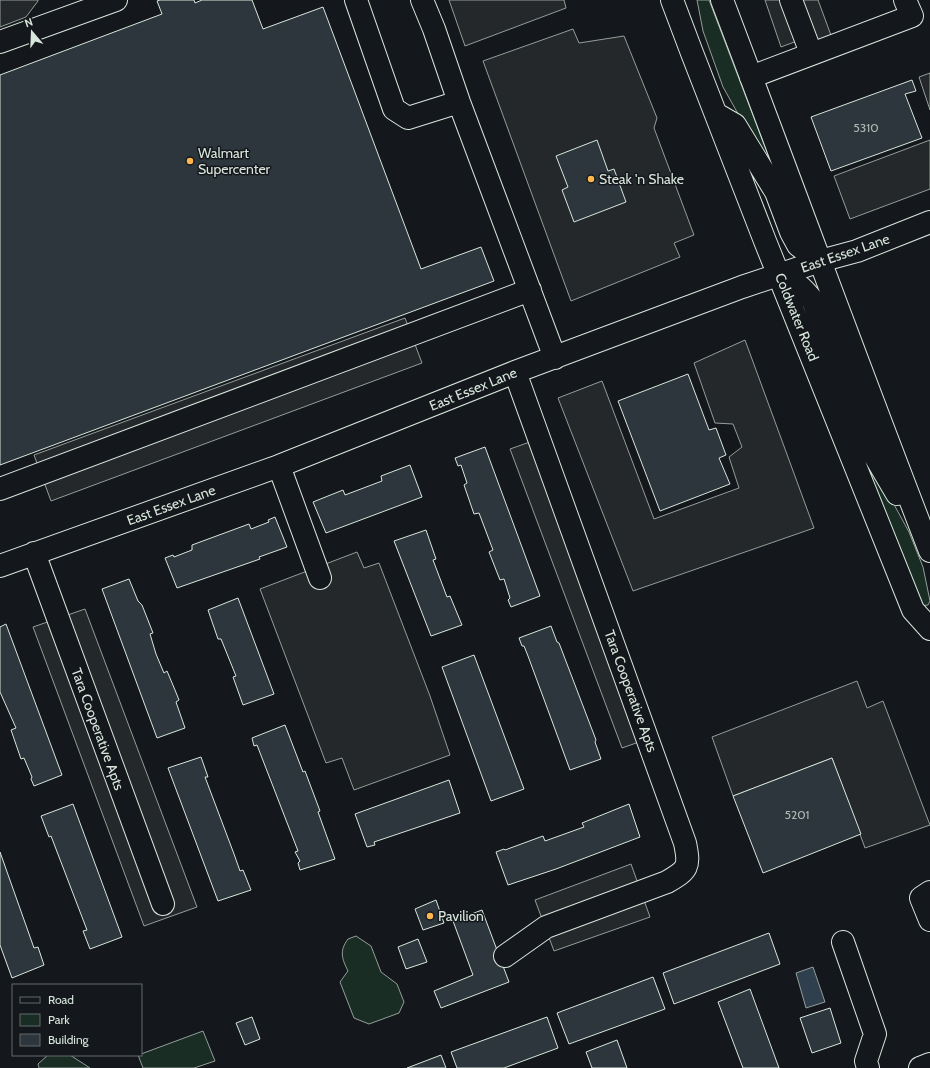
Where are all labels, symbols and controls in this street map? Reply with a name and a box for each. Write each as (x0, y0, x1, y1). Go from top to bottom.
north arrow (12, 12, 52, 52)
text: N (23, 15, 35, 30)
house number: 5310 (853, 120, 879, 135)
place label: Walmart Supercenter (198, 144, 271, 178)
marker: Walmart Supercenter (185, 156, 195, 166)
place label: Steak 'n Shake (599, 170, 684, 188)
marker: Steak 'n Shake (586, 174, 596, 184)
street label: East Essex Lane (798, 229, 892, 277)
street label: Coldwater Road (771, 270, 823, 364)
street label: East Essex Lane (427, 363, 519, 415)
street label: East Essex Lane (124, 481, 218, 529)
street label: Tara Cooperative Apts (601, 627, 662, 755)
street label: Tara Cooperative Apts (68, 665, 129, 793)
house number: 5201 (784, 807, 810, 822)
place label: Pavilion (438, 907, 484, 925)
marker: Pavilion (425, 911, 435, 921)
legend (12, 984, 142, 1056)
text: Road (48, 992, 74, 1007)
text: Park (48, 1012, 70, 1027)
text: Building (48, 1032, 90, 1047)

